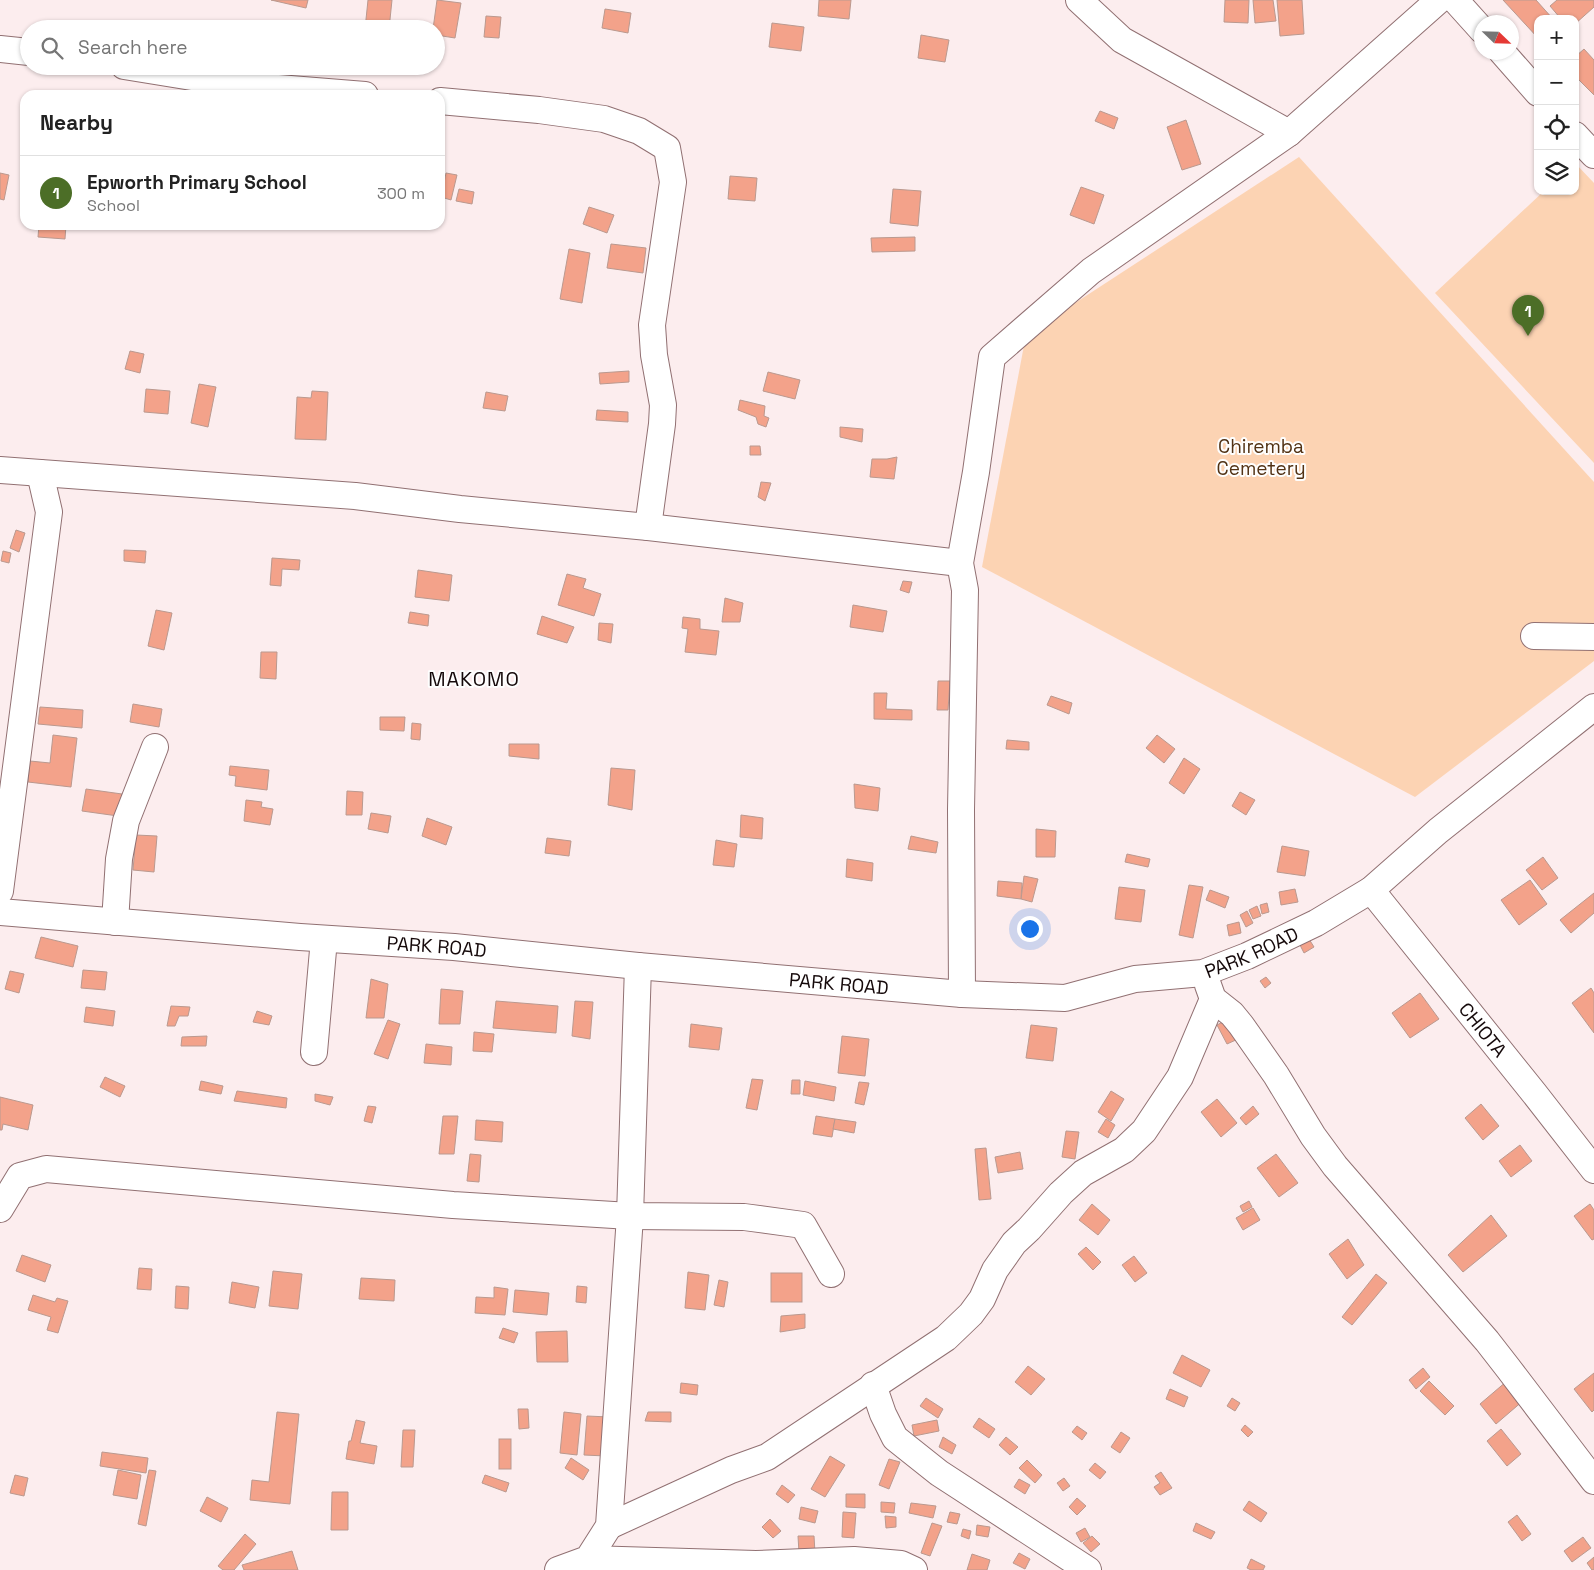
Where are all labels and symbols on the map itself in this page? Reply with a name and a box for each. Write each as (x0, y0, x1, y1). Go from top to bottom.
north arrow (1474, 15, 1519, 60)
pin: 1 (1512, 295, 1544, 336)
park label: Chiremba Cemetery (1216, 434, 1306, 481)
district label: MAKOMO (428, 666, 520, 692)
your location (1017, 916, 1043, 942)
street label: PARK ROAD (1201, 921, 1302, 984)
street label: PARK ROAD (386, 930, 488, 963)
street label: PARK ROAD (788, 967, 890, 1000)
street label: CHIOTA (1454, 997, 1513, 1062)

